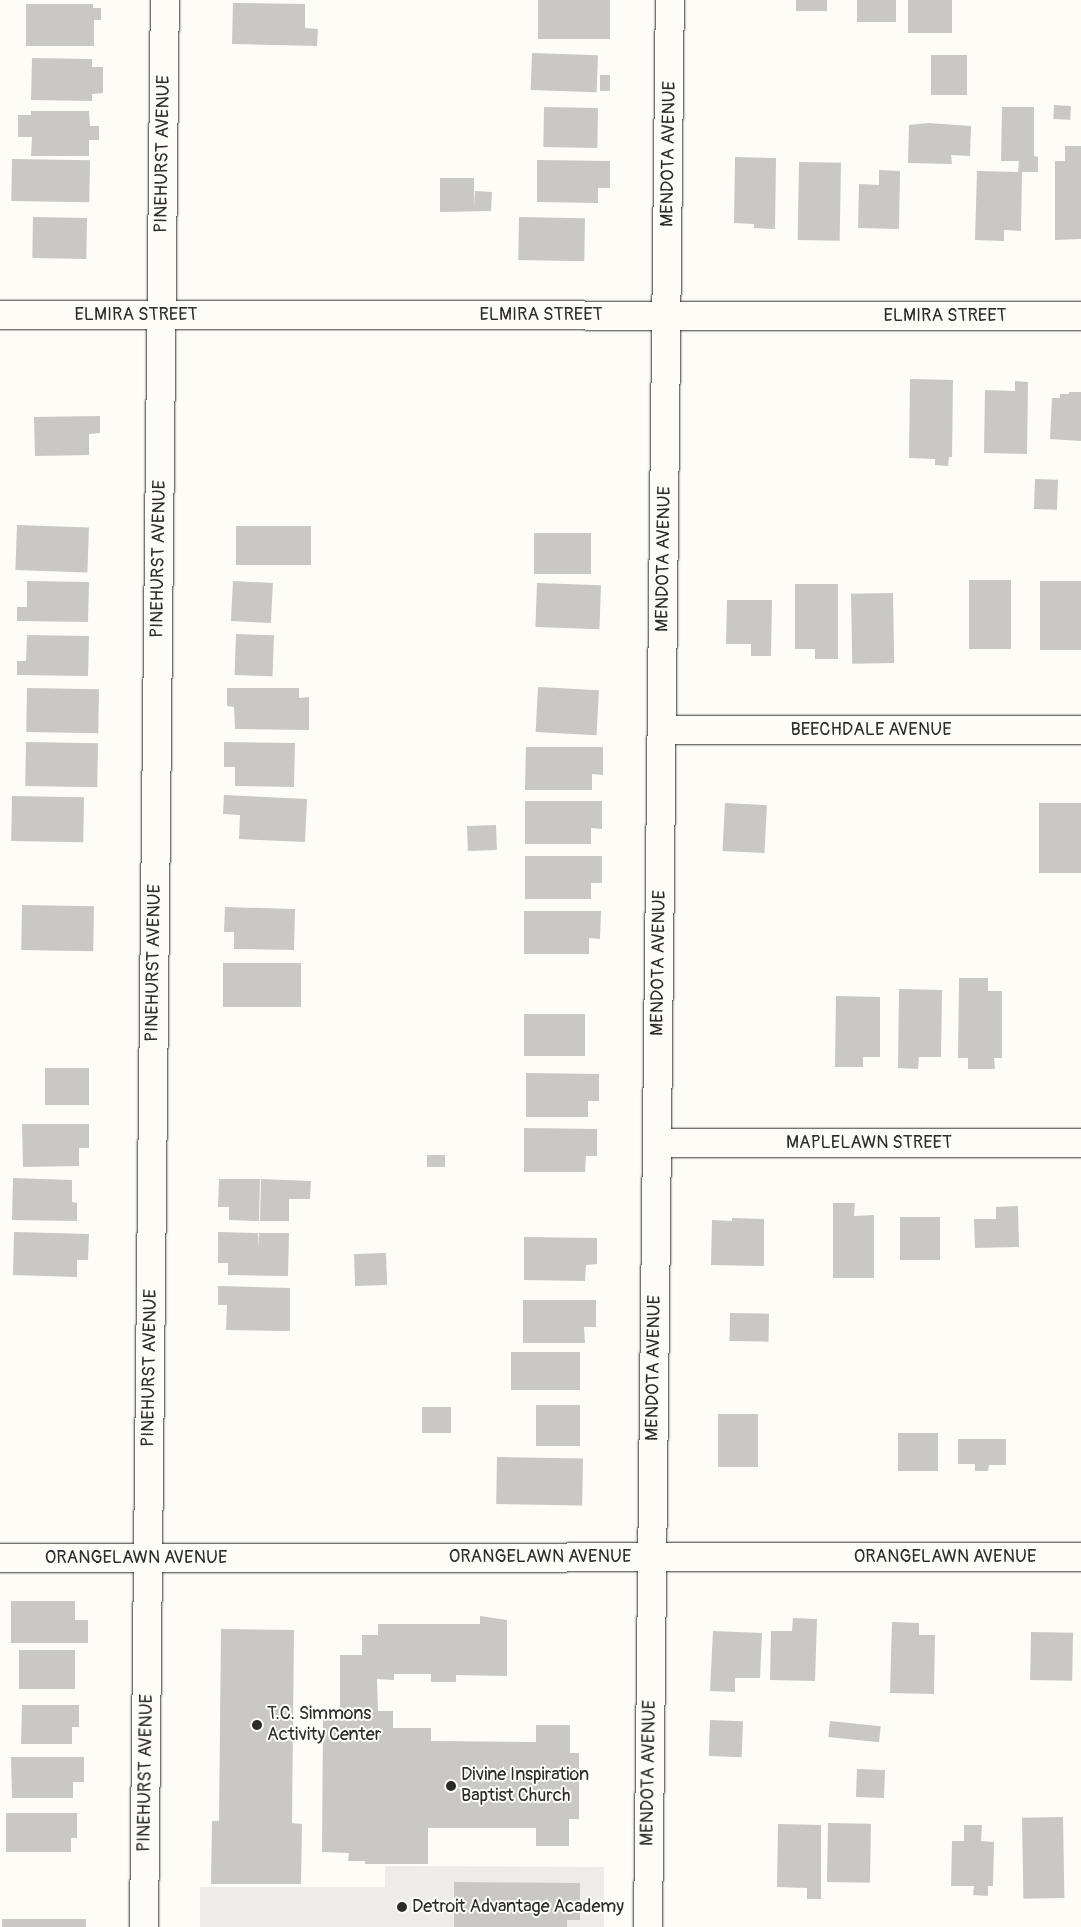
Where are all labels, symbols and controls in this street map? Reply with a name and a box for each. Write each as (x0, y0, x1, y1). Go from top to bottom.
street label: PINEHURST AVENUE (151, 75, 175, 233)
street label: MENDOTA AVENUE (657, 81, 681, 227)
street label: ELMIRA STREET (74, 304, 198, 326)
street label: ELMIRA STREET (479, 304, 603, 326)
street label: ELMIRA STREET (883, 305, 1007, 327)
street label: PINEHURST AVENUE (147, 480, 171, 638)
street label: MENDOTA AVENUE (652, 486, 676, 632)
street label: BEECHDALE AVENUE (790, 719, 952, 741)
street label: PINEHURST AVENUE (142, 884, 166, 1042)
street label: MENDOTA AVENUE (647, 890, 671, 1036)
street label: MAPLELAWN STREET (786, 1132, 952, 1154)
street label: PINEHURST AVENUE (138, 1289, 162, 1447)
street label: MENDOTA AVENUE (642, 1295, 666, 1441)
street label: ORANGELAWN AVENUE (449, 1546, 631, 1568)
street label: ORANGELAWN AVENUE (854, 1546, 1036, 1568)
street label: ORANGELAWN AVENUE (45, 1547, 227, 1569)
street label: PINEHURST AVENUE (134, 1694, 158, 1852)
street label: MENDOTA AVENUE (637, 1700, 661, 1846)
place label: T.C. Simmons Activity Center (267, 1704, 381, 1746)
marker: T.C. Simmons Activity Center (251, 1719, 263, 1731)
place label: Divine Inspiration Baptist Church (461, 1765, 589, 1808)
marker: Divine Inspiration Baptist Church (445, 1780, 457, 1792)
place label: Detroit Advantage Academy (412, 1896, 624, 1918)
marker: Detroit Advantage Academy (396, 1901, 408, 1913)

